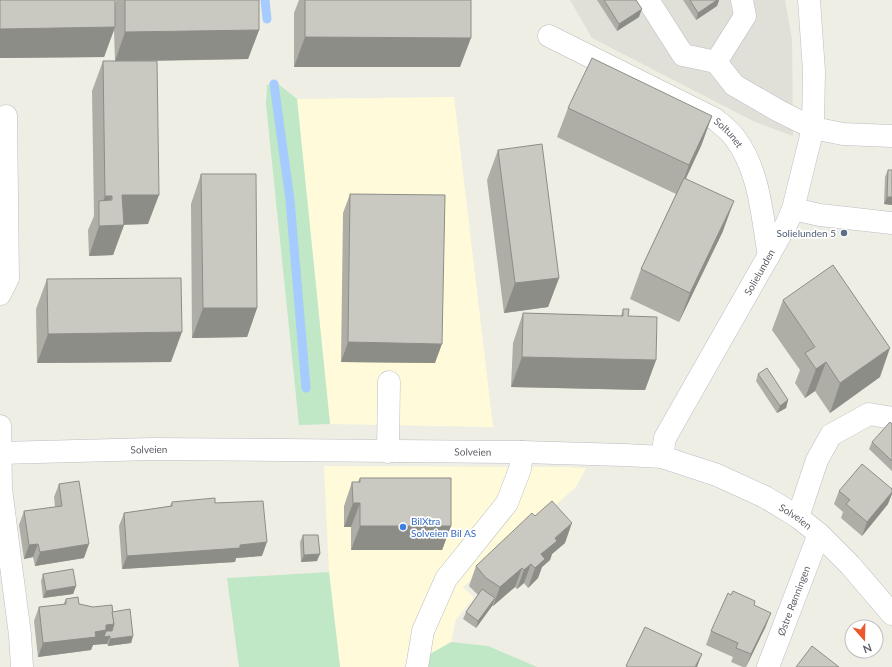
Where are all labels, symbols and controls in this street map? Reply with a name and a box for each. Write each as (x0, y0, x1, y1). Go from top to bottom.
street label: Soltunet (712, 115, 746, 150)
place label: Solielunden 5 (777, 227, 836, 239)
marker: Solielunden 5 (839, 228, 849, 238)
street label: Solielunden (741, 247, 777, 297)
street label: Solveien (130, 443, 168, 456)
street label: Solveien (454, 445, 492, 458)
street label: Solveien (777, 501, 814, 532)
place label: BilXtra Solveien Bil AS (411, 515, 476, 539)
marker: BilXtra Solveien Bil AS (398, 522, 408, 532)
street label: Østre Rønningen (775, 564, 812, 637)
north arrow (844, 619, 884, 659)
text: N (861, 641, 874, 656)

